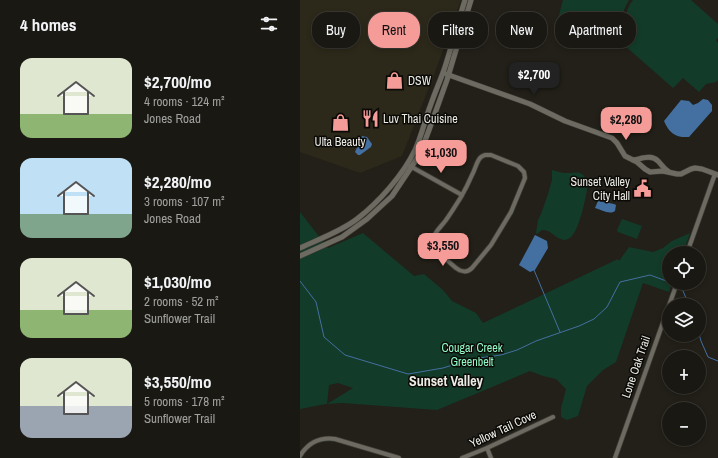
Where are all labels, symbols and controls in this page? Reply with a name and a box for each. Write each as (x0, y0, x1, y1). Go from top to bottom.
chip: Buy (312, 12, 360, 48)
chip: Rent (368, 12, 420, 48)
chip: Filters (428, 12, 488, 48)
chip: New (496, 12, 547, 48)
chip: Apartment (555, 12, 636, 48)
text: 4 homes (20, 13, 77, 36)
icon: filters (258, 13, 280, 35)
pin: $2,700 (501, 62, 567, 96)
text: $2,700 (518, 66, 550, 83)
text: $2,700/mo (144, 70, 211, 93)
shop icon: DSW (385, 71, 405, 91)
place label: DSW (408, 73, 432, 89)
icon: home (52, 74, 100, 122)
text: 4 rooms · 124 m² (144, 93, 225, 110)
pin: $2,280 (593, 107, 659, 141)
restaurant icon: Luv Thai Cuisine (360, 109, 380, 129)
text: Jones Road (144, 110, 201, 127)
place label: Luv Thai Cuisine (383, 111, 458, 127)
text: $2,280 (610, 111, 642, 128)
shop icon: Ulta Beauty (330, 113, 350, 133)
place label: Ulta Beauty (315, 134, 366, 150)
pin: $1,030 (408, 140, 474, 174)
text: $1,030 (425, 144, 457, 161)
text: $2,280/mo (144, 170, 211, 193)
icon: home (52, 174, 100, 222)
place label: Sunset Valley City Hall (571, 174, 630, 204)
public building icon: Sunset Valley City Hall (633, 179, 653, 199)
text: 3 rooms · 107 m² (144, 193, 225, 210)
text: Jones Road (144, 210, 201, 227)
pin: $3,550 (410, 233, 476, 267)
text: $3,550 (427, 237, 459, 254)
map controls (662, 246, 706, 446)
button: locate (662, 246, 706, 290)
text: $1,030/mo (144, 270, 211, 293)
icon: home (52, 274, 100, 322)
text: 2 rooms · 52 m² (144, 293, 219, 310)
button: layers (662, 298, 706, 342)
text: Sunflower Trail (144, 310, 215, 327)
street label: Lone Oak Trail (618, 334, 654, 400)
park label: Cougar Creek Greenbelt (441, 340, 503, 370)
button: + (662, 350, 706, 394)
text: $3,550/mo (144, 370, 211, 393)
district label: Sunset Valley (409, 372, 484, 390)
icon: home (52, 374, 100, 422)
text: 5 rooms · 178 m² (144, 393, 225, 410)
button: − (662, 402, 706, 446)
street label: Yellow Tail Cove (467, 407, 539, 451)
text: Sunflower Trail (144, 410, 215, 427)

